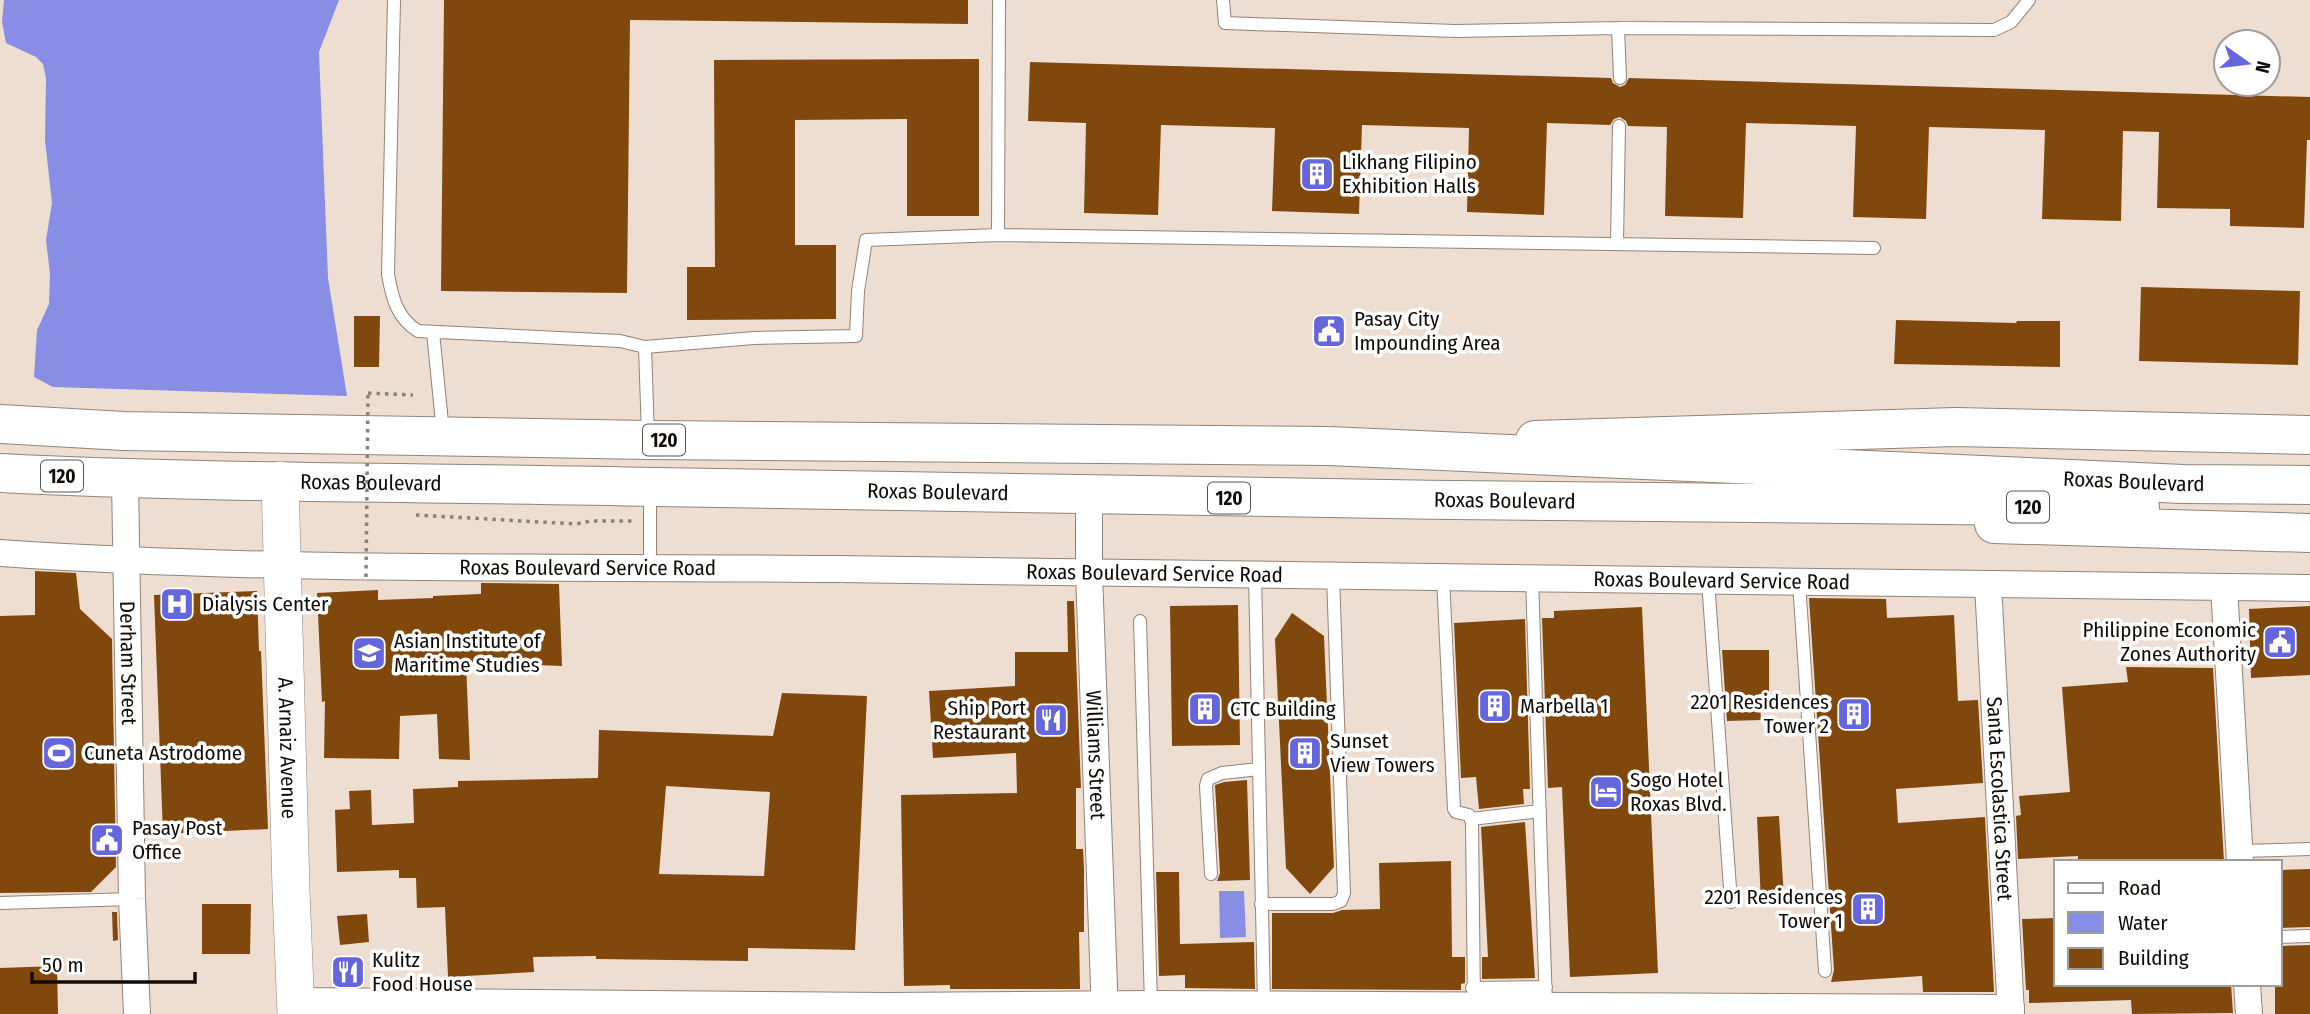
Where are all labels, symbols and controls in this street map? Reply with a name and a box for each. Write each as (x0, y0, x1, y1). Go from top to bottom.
north arrow (2212, 28, 2282, 98)
text: N (2250, 59, 2276, 75)
place label: Likhang Filipino Exhibition Halls (1342, 149, 1477, 199)
building icon: Likhang Filipino Exhibition Halls (1298, 155, 1336, 193)
place label: Pasay City Impounding Area (1354, 306, 1501, 356)
public building icon: Pasay City Impounding Area (1310, 312, 1348, 350)
road number: 120 (643, 424, 685, 456)
road number: 120 (41, 461, 83, 491)
street label: Roxas Boulevard (2063, 466, 2205, 497)
street label: Roxas Boulevard (300, 469, 442, 497)
street label: Roxas Boulevard (867, 478, 1009, 506)
road number: 120 (1208, 482, 1250, 513)
street label: Roxas Boulevard (1434, 487, 1576, 515)
road number: 120 (2007, 492, 2049, 522)
street label: Roxas Boulevard Service Road (459, 554, 716, 581)
street label: Roxas Boulevard Service Road (1026, 559, 1283, 588)
street label: Roxas Boulevard Service Road (1593, 566, 1850, 595)
hospital icon: Dialysis Center (158, 585, 196, 623)
place label: Dialysis Center (202, 591, 329, 617)
street label: Derham Street (114, 601, 142, 725)
place label: Philippine Economic Zones Authority (2083, 617, 2257, 667)
public building icon: Philippine Economic Zones Authority (2261, 623, 2299, 661)
place label: Asian Institute of Maritime Studies (394, 628, 542, 678)
school or university icon: Asian Institute of Maritime Studies (350, 634, 388, 672)
street label: A. Arnaiz Avenue (272, 677, 302, 819)
building icon: Marbella 1 (1476, 687, 1514, 725)
place label: 2201 Residences Tower 2 (1691, 689, 1829, 739)
street label: Williams Street (1080, 690, 1111, 820)
building icon: CTC Building (1186, 690, 1224, 728)
place label: Marbella 1 (1520, 693, 1609, 719)
place label: Ship Port Restaurant (933, 695, 1026, 745)
building icon: 2201 Residences Tower 2 (1835, 695, 1873, 733)
place label: CTC Building (1230, 696, 1336, 722)
street label: Santa Escolastica Street (1981, 696, 2018, 902)
restaurant icon: Ship Port Restaurant (1032, 701, 1070, 739)
place label: Sunset View Towers (1330, 728, 1435, 778)
sports icon: Cuneta Astrodome (40, 734, 78, 772)
building icon: Sunset View Towers (1286, 734, 1324, 772)
place label: Cuneta Astrodome (84, 740, 242, 766)
place label: Sogo Hotel Roxas Blvd. (1630, 767, 1727, 817)
hotel icon: Sogo Hotel Roxas Blvd. (1587, 773, 1625, 811)
place label: Pasay Post Office (132, 815, 222, 865)
public building icon: Pasay Post Office (88, 821, 126, 859)
legend (2054, 860, 2282, 986)
text: Road (2118, 875, 2162, 901)
place label: 2201 Residences Tower 1 (1705, 884, 1843, 934)
building icon: 2201 Residences Tower 1 (1849, 890, 1887, 928)
text: Water (2118, 910, 2168, 936)
scale bar (32, 940, 194, 984)
text: Building (2118, 945, 2189, 971)
place label: Kulitz Food House (372, 947, 473, 997)
text: 50 m (42, 952, 84, 978)
restaurant icon: Kulitz Food House (329, 953, 367, 991)

